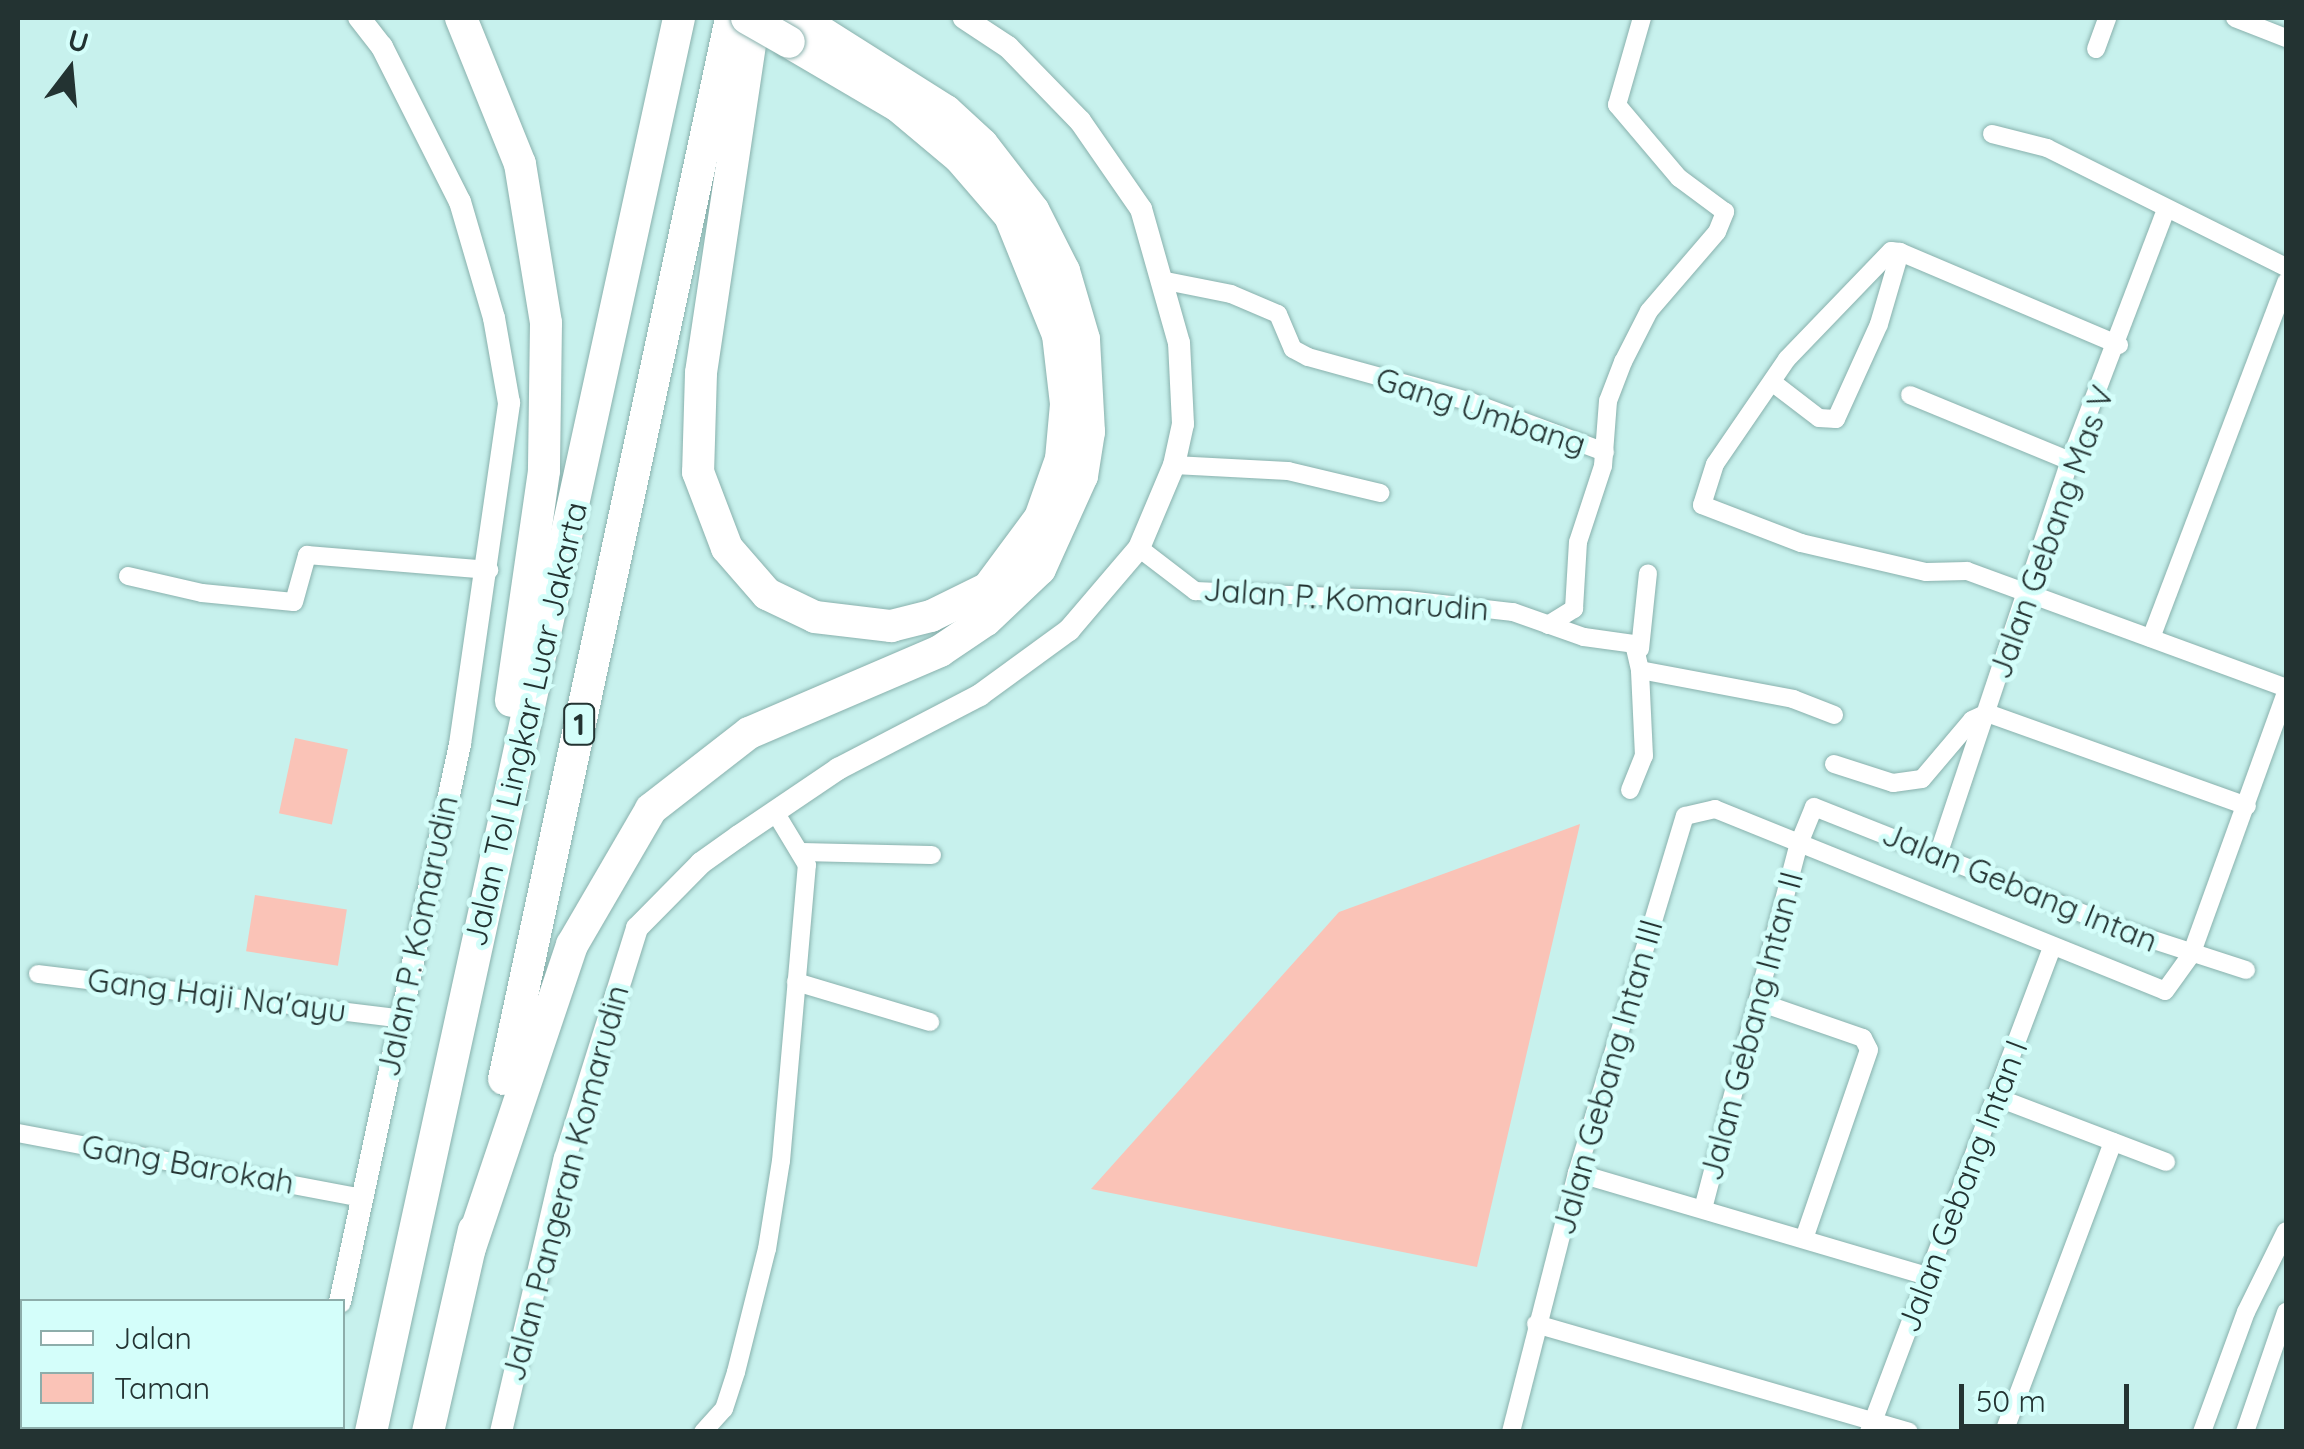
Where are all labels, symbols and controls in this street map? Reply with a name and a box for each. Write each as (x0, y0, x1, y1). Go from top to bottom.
north arrow (20, 20, 120, 120)
text: U (64, 21, 93, 60)
street label: Gang Umbang (1371, 359, 1591, 463)
street label: Jalan Gebang Mas V (1980, 380, 2122, 684)
street label: Jalan Tol Lingkar Luar Jakarta (455, 498, 595, 950)
street label: Jalan P. Komarudin (1202, 570, 1490, 628)
road number: 1 (562, 699, 596, 749)
street label: Jalan P. Komarudin (368, 792, 466, 1080)
street label: Jalan Gebang Intan (1877, 814, 2163, 960)
street label: Jalan Gebang Intan II (1691, 867, 1811, 1185)
street label: Jalan Gebang Intan III (1544, 915, 1670, 1239)
street label: Gang Haji Na'ayu (85, 960, 349, 1030)
street label: Jalan Pangeran Komarudin (494, 981, 636, 1385)
street label: Jalan Gebang Intan I (1889, 1034, 2035, 1338)
street label: Gang Barokah (79, 1126, 297, 1202)
legend (20, 1299, 345, 1429)
text: Jalan (114, 1319, 192, 1357)
scale bar (1964, 1364, 2134, 1426)
text: Taman (114, 1369, 210, 1407)
text: 50 m (1976, 1382, 2046, 1420)

